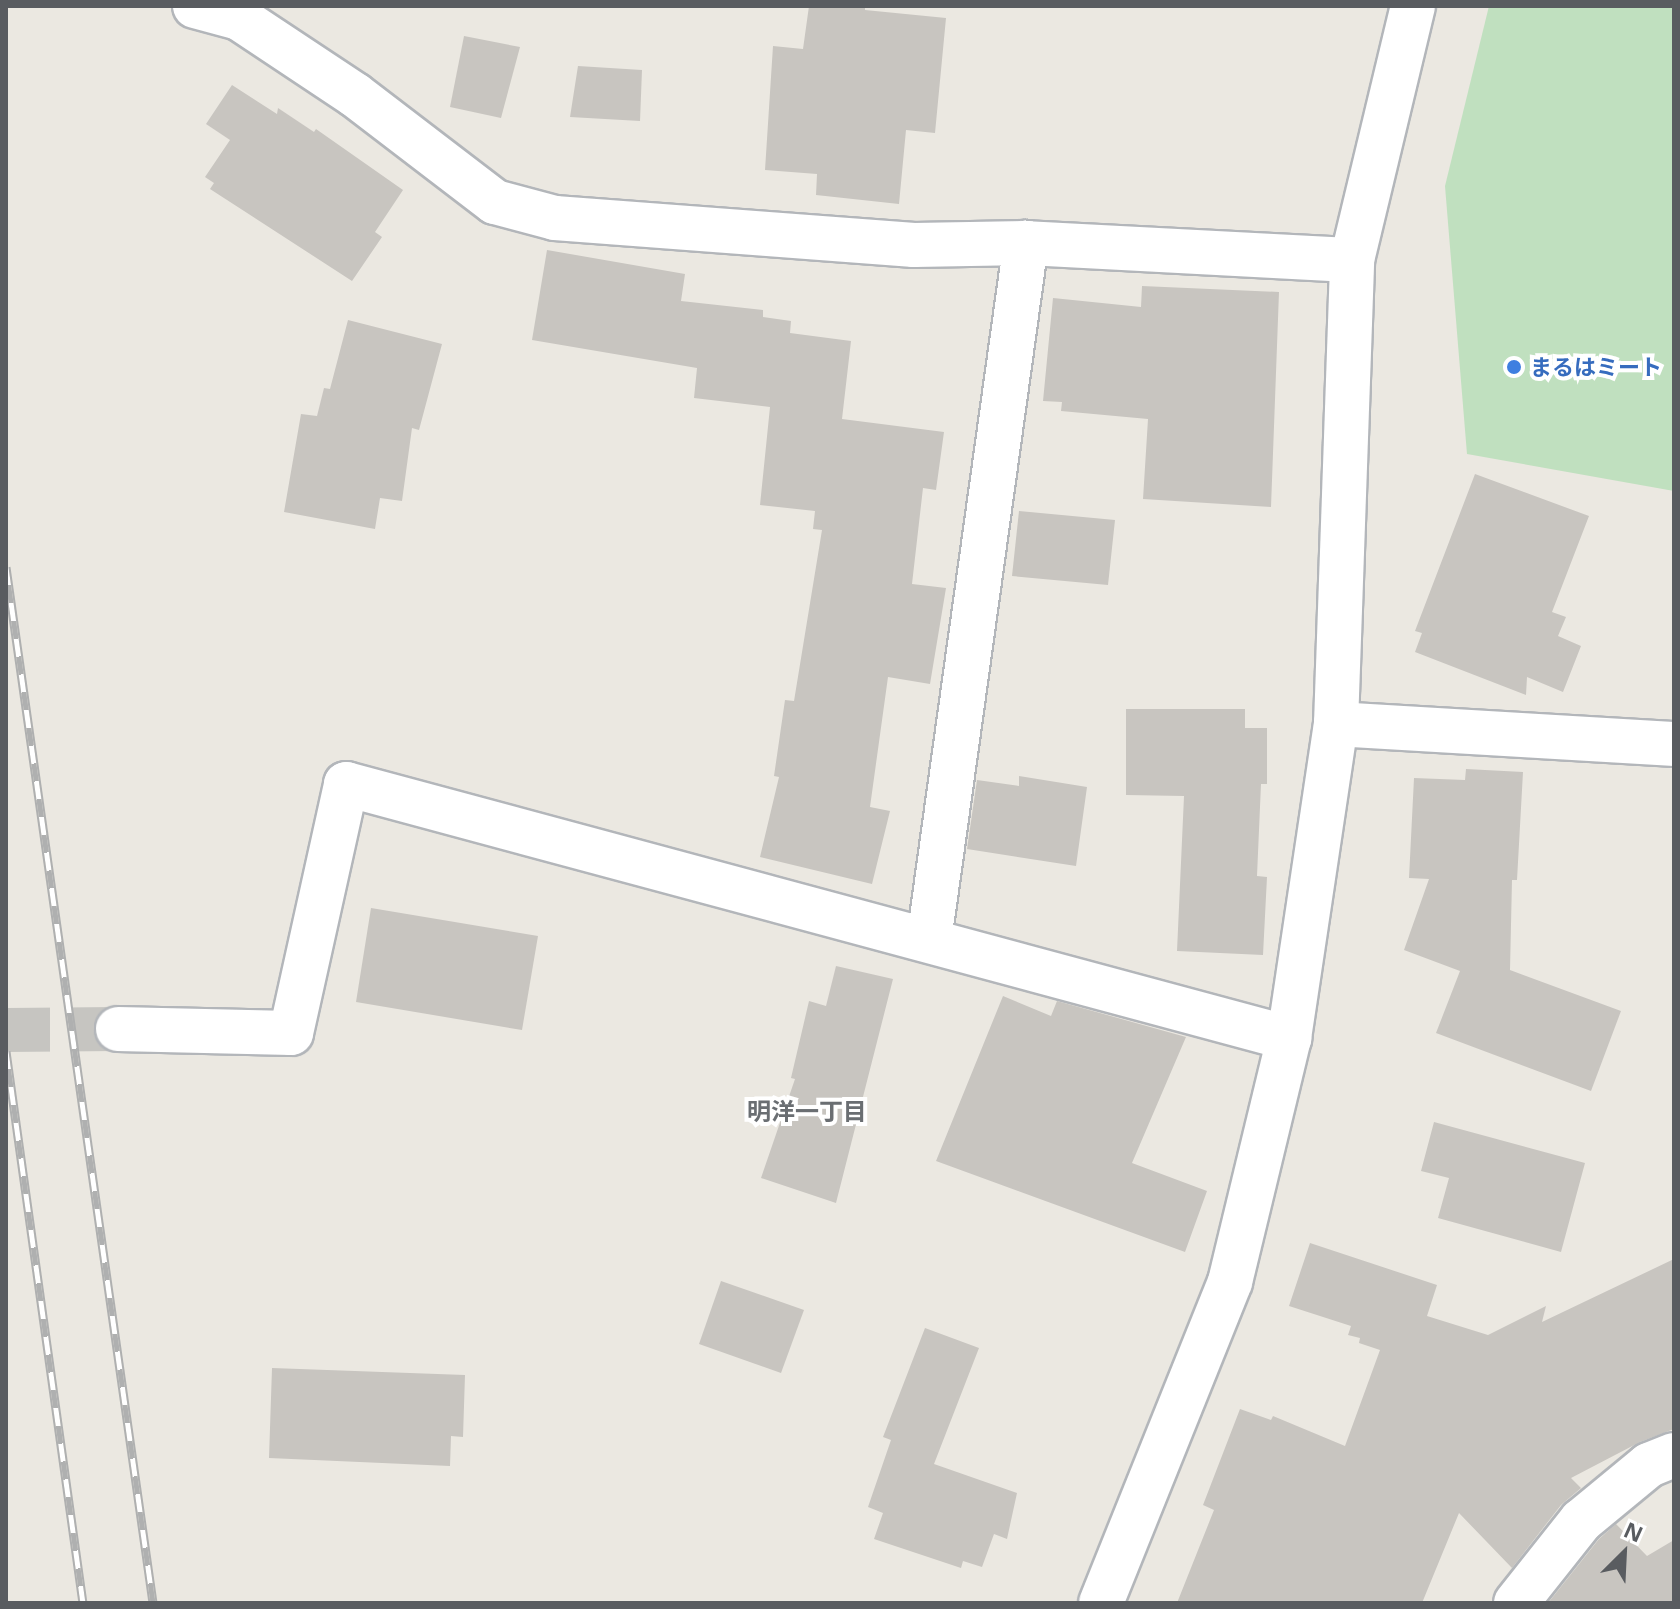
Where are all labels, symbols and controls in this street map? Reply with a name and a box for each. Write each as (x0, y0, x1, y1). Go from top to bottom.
place label: まるはミート (1530, 354, 1662, 380)
marker: まるはミート (1505, 358, 1523, 376)
district label: 明洋一丁目 (747, 1097, 867, 1125)
north arrow (1584, 1513, 1664, 1593)
text: N (1619, 1514, 1648, 1548)

